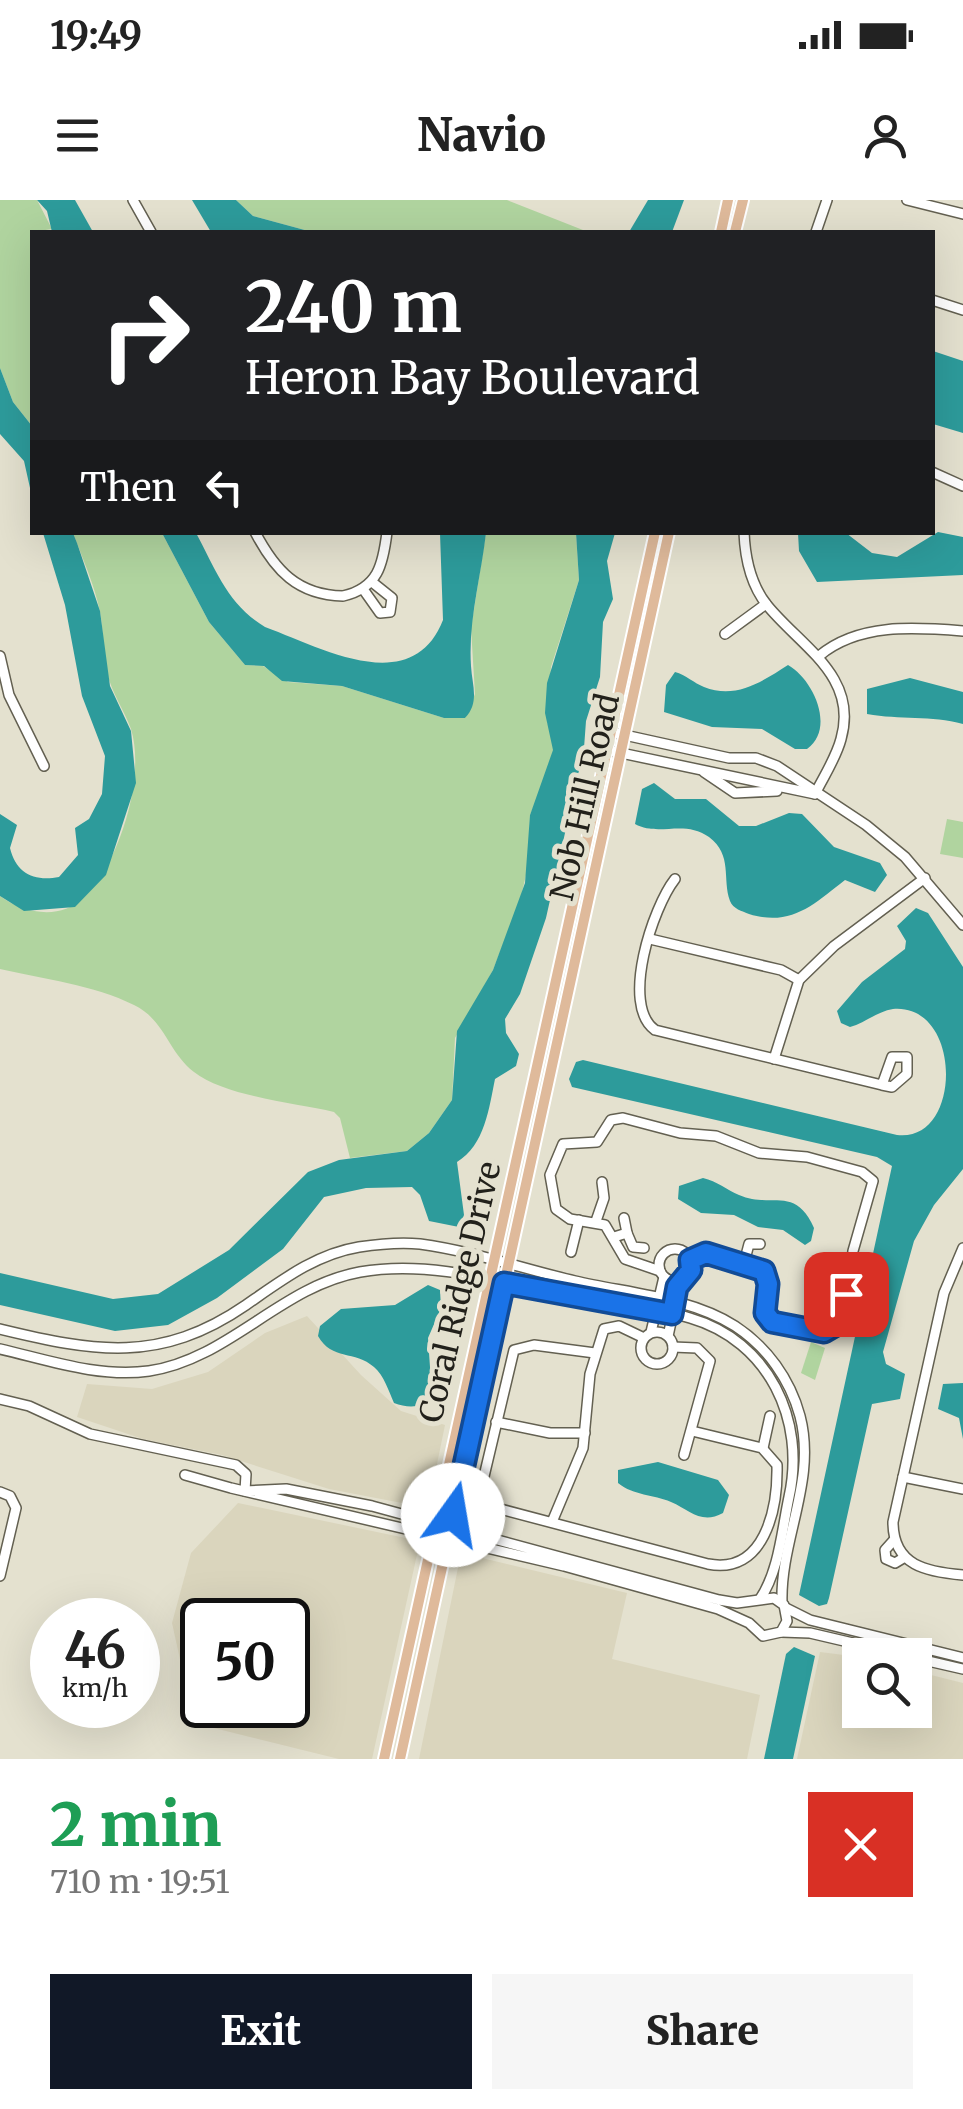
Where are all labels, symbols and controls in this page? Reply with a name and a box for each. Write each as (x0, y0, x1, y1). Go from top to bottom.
text: 19:49 (50, 12, 142, 59)
text: Navio (417, 107, 546, 163)
icon: menu (50, 108, 105, 163)
icon: person (858, 108, 913, 163)
text: 240 m (245, 263, 462, 351)
icon: right (80, 270, 210, 400)
text: Heron Bay Boulevard (245, 350, 700, 406)
icon: left (197, 460, 252, 515)
text: Then (80, 464, 177, 511)
street label: Nob Hill Road (542, 690, 628, 904)
street label: Coral Ridge Drive (411, 1158, 509, 1426)
pin (804, 1252, 889, 1337)
icon: arrive (819, 1267, 874, 1322)
position arrow (401, 1463, 505, 1567)
speed limit sign: 50 (180, 1598, 310, 1728)
text: 46 (64, 1619, 126, 1682)
map controls (842, 1638, 932, 1728)
button: search (842, 1638, 932, 1728)
text: km/h (62, 1672, 128, 1704)
text: 2 min (50, 1787, 222, 1862)
button: close (808, 1792, 913, 1897)
text: 710 m · 19:51 (50, 1862, 230, 1902)
button: Exit (50, 1974, 472, 2089)
button: Share (492, 1974, 913, 2089)

